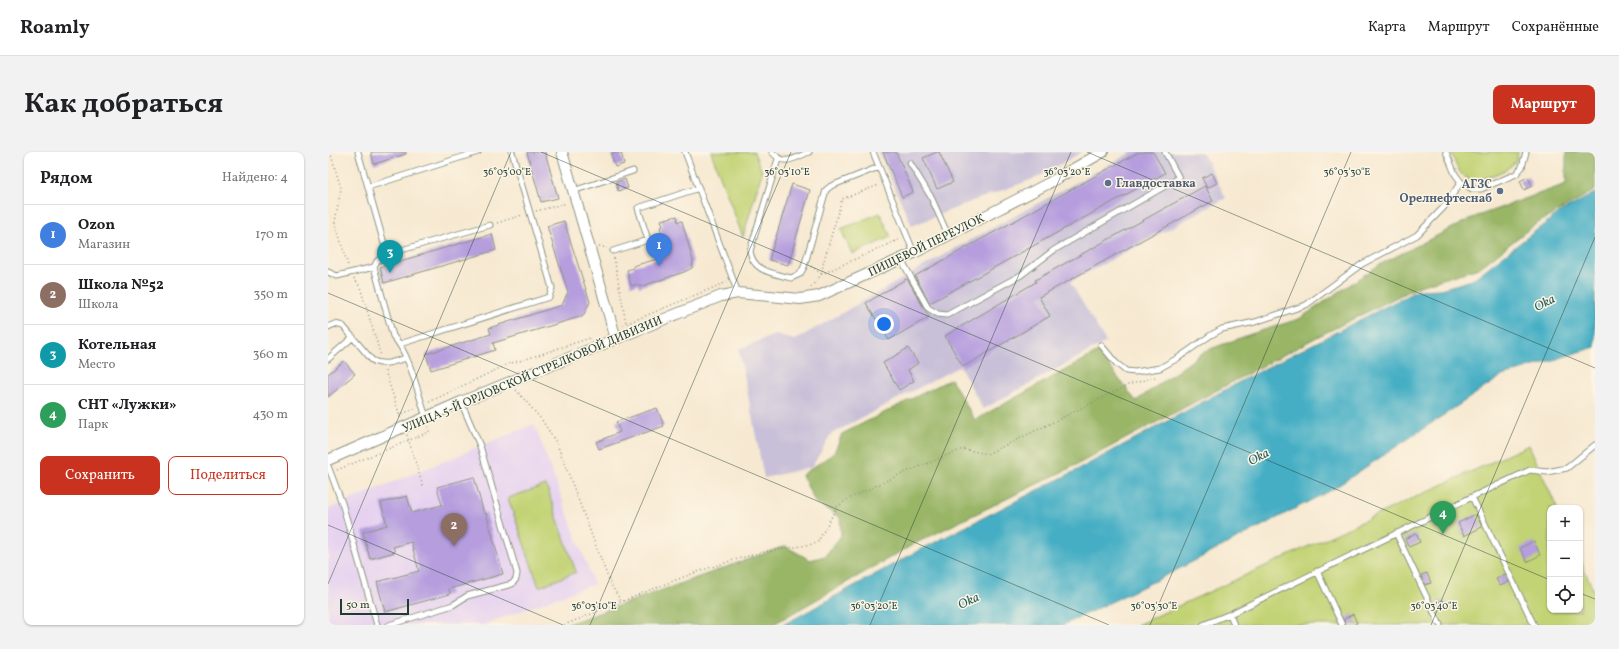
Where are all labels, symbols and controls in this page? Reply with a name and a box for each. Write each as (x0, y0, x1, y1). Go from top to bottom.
text: Roamly (20, 15, 90, 41)
text: Карта (1368, 18, 1406, 37)
text: Маршрут (1428, 18, 1490, 37)
text: Сохранённые (1512, 18, 1599, 37)
text: Как добраться (24, 85, 223, 124)
button: Маршрут (1493, 85, 1595, 124)
text: 36°03'00"E (483, 165, 531, 179)
text: 36°03'10"E (764, 165, 810, 179)
text: 36°03'20"E (1043, 165, 1091, 179)
text: 36°03'30"E (1324, 165, 1370, 179)
text: Рядом (40, 167, 93, 190)
text: Найдено: 4 (222, 169, 288, 187)
place label: Главдоставка (1116, 176, 1196, 192)
place label: АГЗС Орелнефтеснаб (1400, 177, 1492, 207)
marker: Главдоставка (1103, 178, 1113, 188)
marker: АГЗС Орелнефтеснаб (1495, 186, 1505, 196)
street label: ПИЩЕВОЙ ПЕРЕУЛОК (865, 210, 987, 281)
text: Ozon (78, 215, 115, 236)
text: 1 (50, 226, 56, 244)
text: 170 m (255, 226, 288, 244)
pin: 1 (646, 233, 672, 266)
text: Магазин (78, 236, 130, 254)
pin: 3 (377, 240, 403, 273)
text: Школа №52 (78, 275, 164, 296)
text: 2 (50, 286, 56, 304)
text: 350 m (253, 286, 288, 304)
water label: Oka (1531, 291, 1559, 317)
text: Школа (78, 296, 118, 314)
street label: УЛИЦА 5-Й ОРЛОВСКОЙ СТРЕЛКОВОЙ ДИВИЗИИ (399, 312, 665, 437)
your location (874, 314, 894, 334)
text: Котельная (78, 335, 156, 356)
text: 3 (50, 346, 56, 364)
text: 360 m (253, 346, 288, 364)
text: Место (78, 356, 115, 374)
text: СНТ «Лужки» (78, 395, 177, 416)
text: 4 (49, 406, 57, 424)
text: 430 m (252, 406, 288, 424)
text: Парк (78, 416, 108, 434)
water label: Oka (1245, 445, 1273, 471)
button: Сохранить (40, 456, 160, 495)
button: Поделиться (168, 456, 288, 495)
pin: 4 (1430, 501, 1456, 534)
map controls (1547, 505, 1583, 613)
button: + (1547, 505, 1583, 541)
pin: 2 (441, 513, 467, 546)
button: − (1547, 541, 1583, 577)
button: locate (1547, 577, 1583, 613)
water label: Oka (955, 589, 983, 615)
scale bar (340, 597, 409, 616)
text: 50 m (346, 598, 370, 613)
text: 36°03'10"E (571, 599, 617, 613)
text: 36°03'20"E (850, 599, 898, 613)
text: 36°03'30"E (1131, 599, 1177, 613)
text: 36°03'40"E (1411, 599, 1457, 613)

